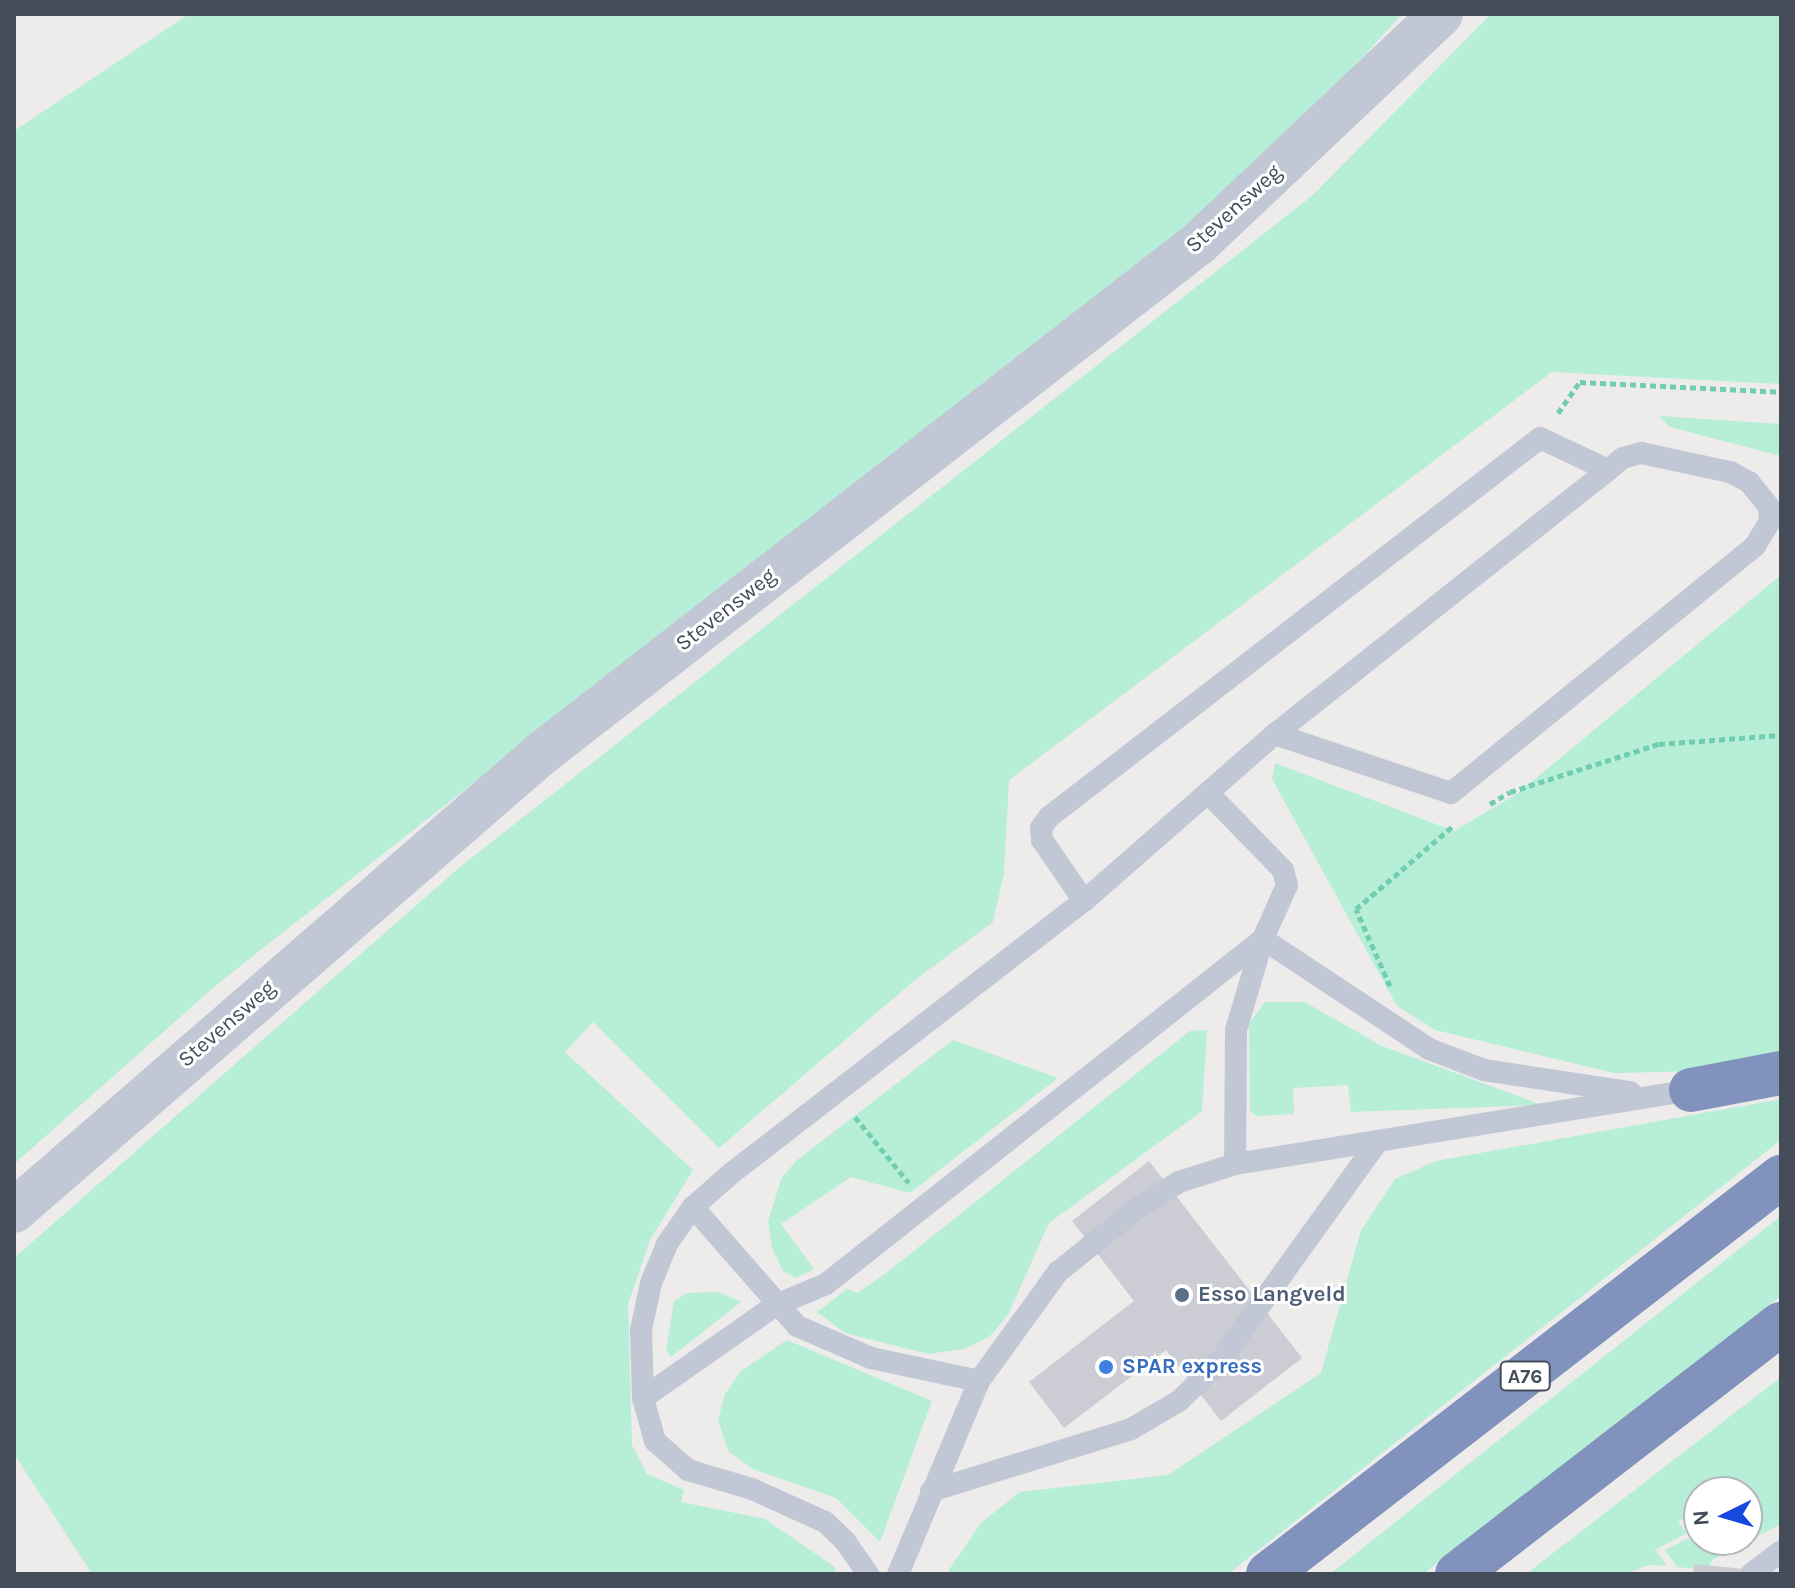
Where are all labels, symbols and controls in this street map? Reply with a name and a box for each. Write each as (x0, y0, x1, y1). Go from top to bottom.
street label: Stevensweg (1181, 159, 1287, 259)
street label: Stevensweg (671, 563, 781, 657)
street label: Stevensweg (173, 975, 281, 1073)
place label: Esso Langveld (1198, 1282, 1346, 1308)
marker: Esso Langveld (1173, 1286, 1191, 1304)
place label: SPAR express (1122, 1354, 1262, 1380)
marker: SPAR express (1097, 1358, 1115, 1376)
road number: A76 (1499, 1360, 1551, 1392)
north arrow (1683, 1476, 1763, 1556)
text: N (1687, 1509, 1715, 1527)

